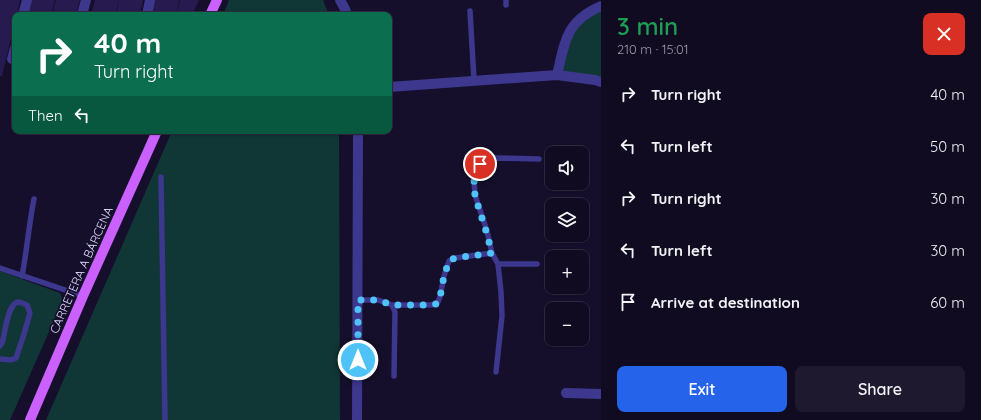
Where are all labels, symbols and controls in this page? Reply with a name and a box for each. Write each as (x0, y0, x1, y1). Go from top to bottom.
text: 3 min (617, 11, 678, 41)
button: close (923, 13, 965, 55)
text: 40 m (94, 25, 161, 60)
icon: right (28, 28, 80, 80)
text: 210 m · 15:01 (617, 41, 689, 57)
text: Turn right (94, 60, 174, 83)
icon: right (617, 83, 639, 105)
text: Turn right (651, 85, 722, 104)
text: 40 m (930, 85, 965, 104)
icon: left (71, 104, 93, 126)
text: Then (28, 106, 63, 125)
icon: left (617, 135, 639, 157)
text: Turn left (651, 137, 713, 156)
text: 50 m (930, 137, 965, 156)
map controls (545, 146, 589, 346)
button: sound (545, 146, 589, 190)
pin (463, 147, 497, 181)
icon: arrive (469, 153, 491, 175)
icon: right (617, 187, 639, 209)
text: Turn right (651, 189, 722, 208)
text: 30 m (930, 189, 965, 208)
button: layers (545, 198, 589, 242)
street label: CARRETERA A BÁRCENA (46, 204, 116, 336)
icon: left (617, 239, 639, 261)
text: Turn left (651, 241, 713, 260)
text: 30 m (930, 241, 965, 260)
button: + (545, 250, 589, 294)
icon: arrive (617, 291, 639, 313)
text: Arrive at destination (651, 293, 800, 312)
text: 60 m (930, 293, 965, 312)
button: − (545, 302, 589, 346)
position arrow (337, 339, 379, 381)
button: Exit (617, 366, 787, 412)
button: Share (795, 366, 965, 412)

